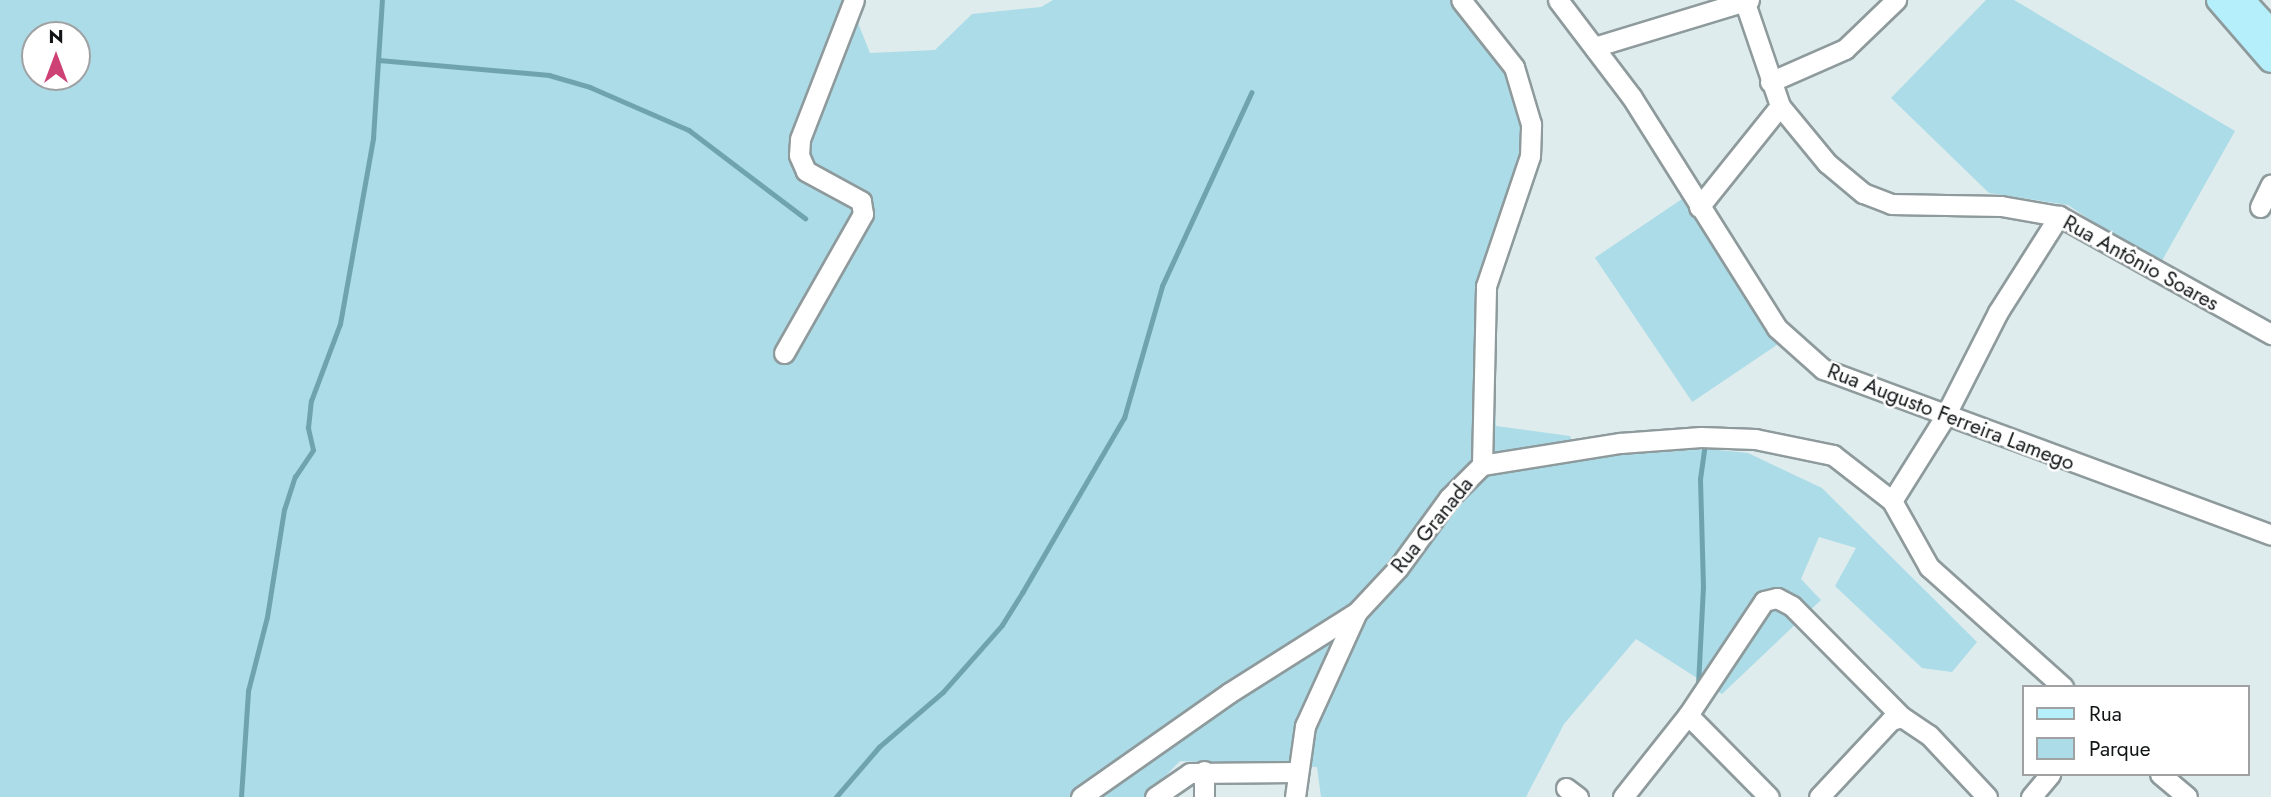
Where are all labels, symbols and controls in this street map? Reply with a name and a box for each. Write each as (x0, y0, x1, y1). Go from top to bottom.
north arrow (21, 21, 91, 91)
text: N (48, 23, 64, 50)
street label: Rua Antônio Soares (2059, 210, 2223, 316)
street label: Rua Augusto Ferreira Lamego (1824, 358, 2078, 476)
street label: Rua Granada (1386, 472, 1478, 578)
legend (2022, 685, 2250, 776)
text: Rua (2089, 699, 2122, 729)
text: Parque (2089, 734, 2151, 764)

